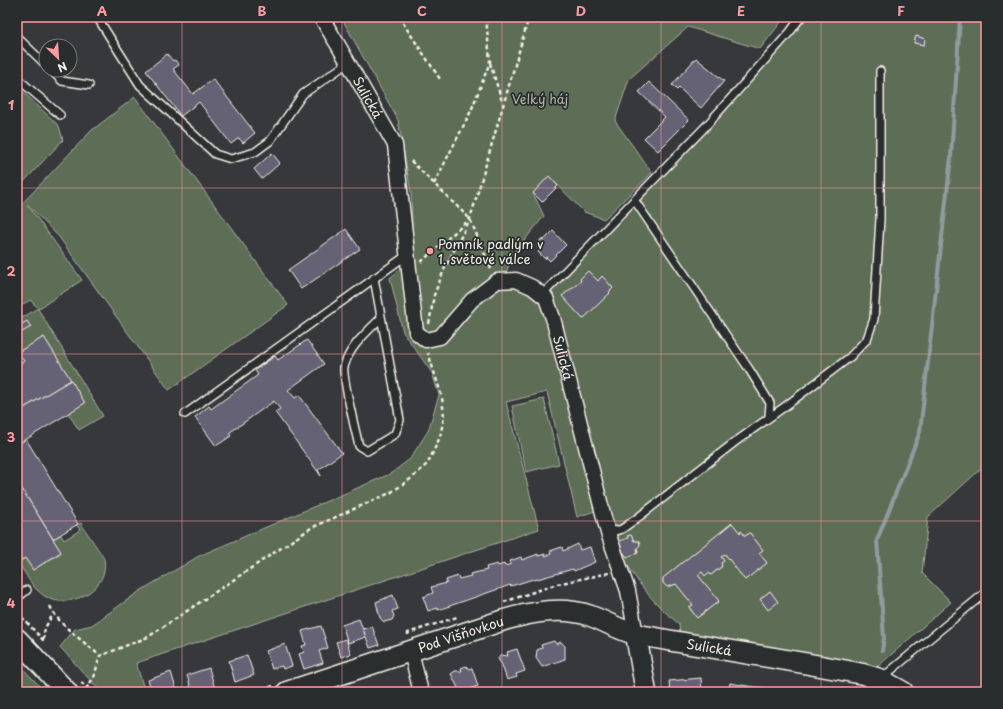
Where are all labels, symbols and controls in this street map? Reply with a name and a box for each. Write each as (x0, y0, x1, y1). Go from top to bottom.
text: A (97, 1, 107, 20)
text: B (258, 1, 267, 20)
text: C (417, 1, 427, 20)
text: D (576, 1, 586, 20)
text: E (737, 1, 745, 20)
text: F (897, 1, 905, 20)
north arrow (38, 38, 78, 78)
text: N (55, 58, 70, 77)
street label: Sulická (349, 73, 388, 122)
park label: Velký háj (512, 89, 568, 108)
text: 1 (8, 95, 14, 114)
place label: Pomník padlým v 1. světové válce (438, 234, 543, 268)
marker: Pomník padlým v 1. světové válce (425, 246, 435, 256)
text: 2 (6, 261, 16, 280)
street label: Sulická (549, 333, 579, 383)
text: 3 (7, 427, 16, 446)
text: 4 (7, 593, 16, 612)
street label: Pod Višňovkou (415, 611, 506, 657)
street label: Sulická (685, 634, 734, 660)

